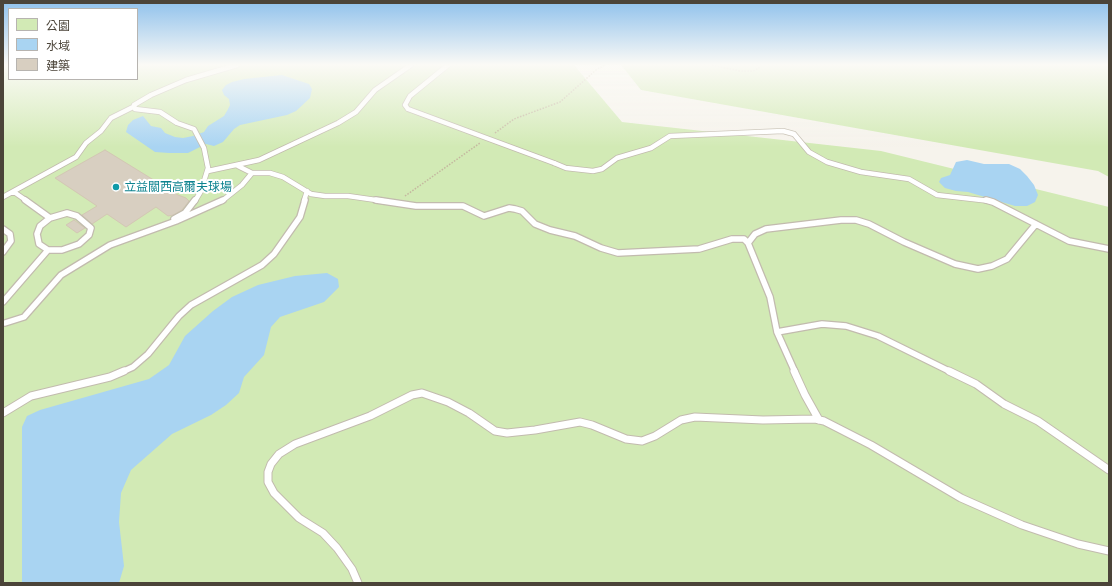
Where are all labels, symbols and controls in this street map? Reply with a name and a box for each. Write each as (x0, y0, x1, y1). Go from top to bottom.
legend (8, 8, 138, 80)
text: 公園 (46, 19, 70, 32)
text: 水域 (46, 39, 70, 52)
text: 建築 (46, 59, 70, 72)
place label: 立益關西高爾夫球場 (124, 180, 232, 194)
marker: 立益關西高爾夫球場 (111, 182, 121, 192)

